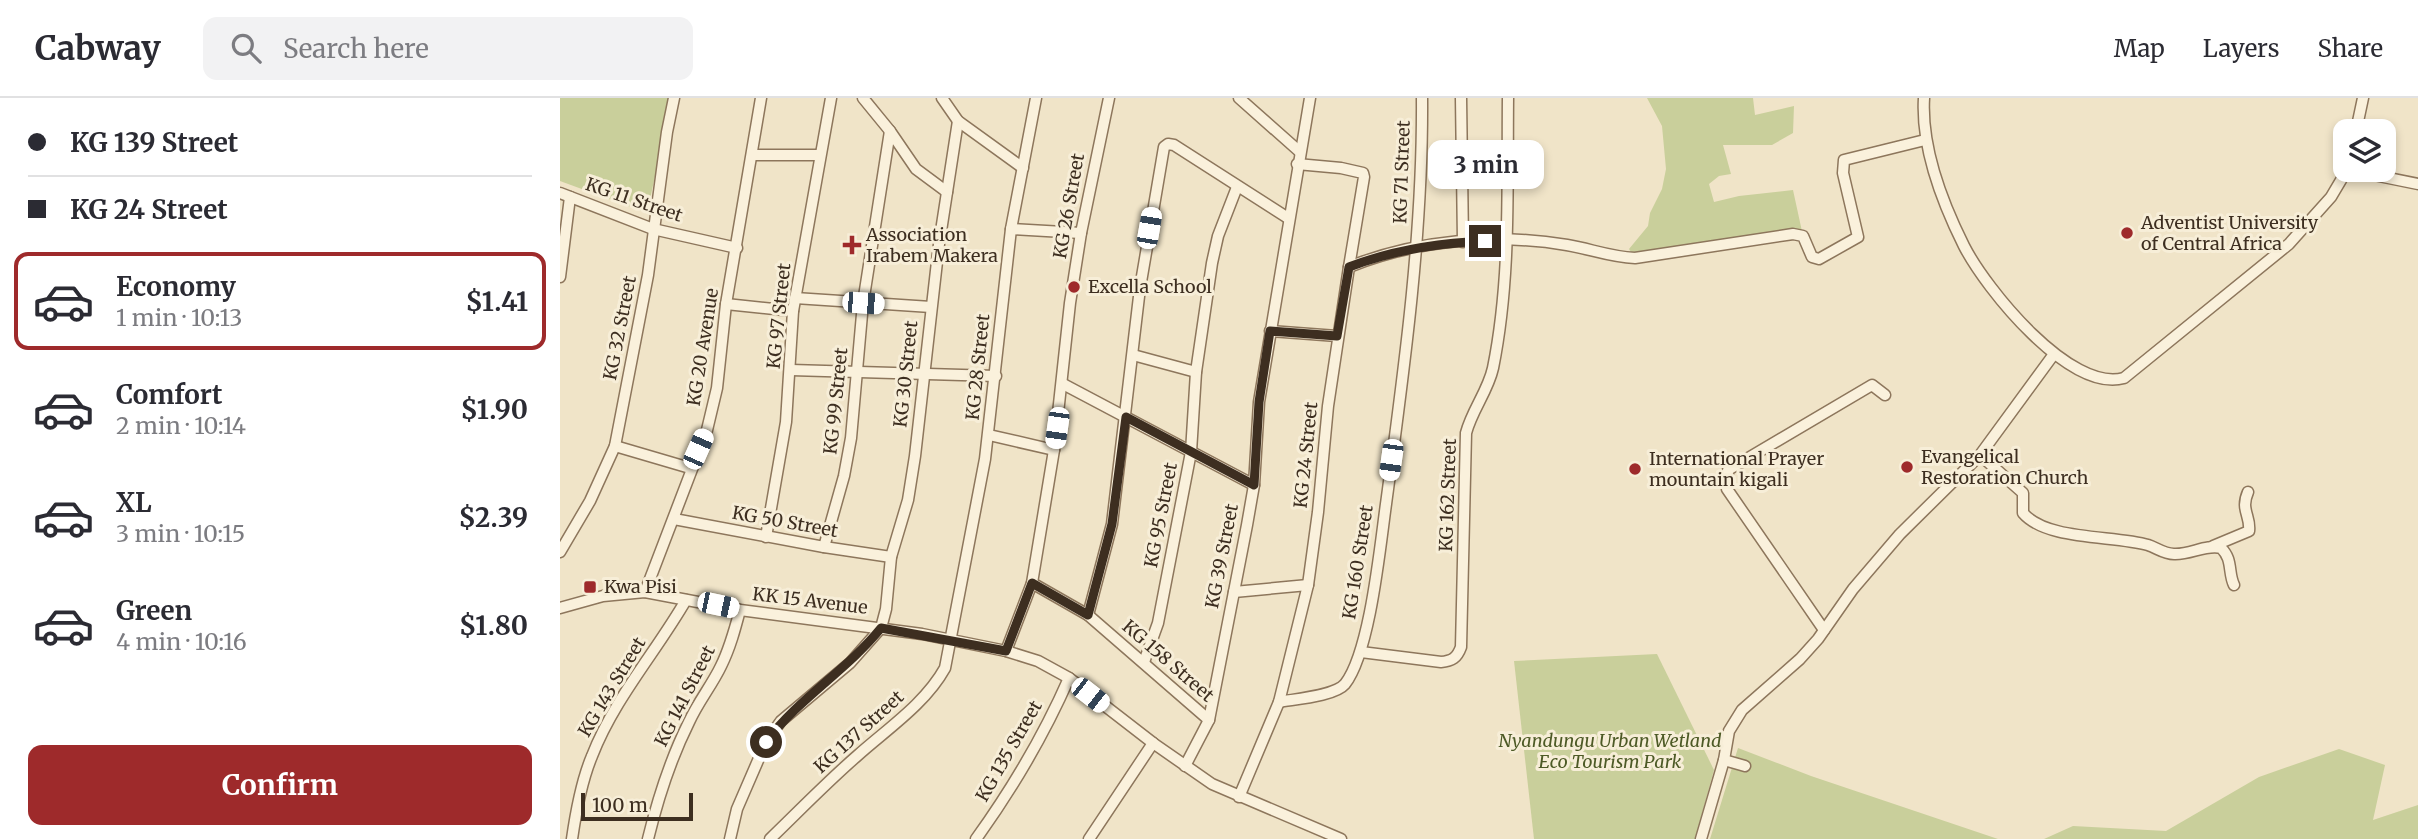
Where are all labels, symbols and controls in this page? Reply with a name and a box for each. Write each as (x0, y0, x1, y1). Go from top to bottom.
search box (203, 17, 693, 80)
text: Cabway (35, 28, 161, 69)
icon: search (227, 29, 265, 67)
text: Search here (283, 32, 429, 65)
text: Map (2114, 33, 2165, 64)
text: Layers (2203, 33, 2279, 64)
text: Share (2317, 33, 2383, 64)
map controls (2333, 119, 2396, 182)
button: layers (2333, 119, 2396, 182)
street label: KG 71 Street (1388, 120, 1415, 224)
text: KG 139 Street (70, 126, 238, 159)
callout: 3 min (1427, 139, 1543, 188)
text: 3 min (1453, 150, 1519, 179)
street label: KG 26 Street (1048, 151, 1089, 260)
street label: KG 11 Street (583, 172, 686, 227)
text: KG 24 Street (70, 193, 228, 226)
car (1136, 205, 1163, 251)
place label: Adventist University of Central Africa (2140, 211, 2319, 255)
place label: Association Irabem Makera (865, 223, 998, 267)
route end (1469, 225, 1501, 257)
marker: Adventist University of Central Africa (2119, 225, 2135, 241)
marker: Association Irabem Makera (844, 237, 860, 253)
street label: KG 97 Street (762, 262, 795, 370)
icon: car (32, 270, 95, 333)
text: Economy (116, 270, 236, 303)
street label: KG 32 Street (598, 274, 641, 382)
place label: Excella School (1088, 275, 1212, 298)
marker: Excella School (1066, 279, 1082, 295)
text: $1.41 (465, 285, 528, 318)
street label: KG 20 Avenue (682, 286, 723, 408)
car (842, 291, 885, 315)
text: 1 min · 10:13 (116, 303, 242, 332)
street label: KG 28 Street (960, 313, 995, 421)
street label: KG 30 Street (888, 319, 923, 428)
street label: KG 99 Street (818, 346, 853, 455)
icon: car (32, 378, 95, 441)
text: Comfort (116, 378, 222, 411)
text: $1.90 (461, 393, 528, 426)
street label: KG 24 Street (1288, 401, 1323, 509)
car (1044, 406, 1071, 450)
text: 2 min · 10:14 (116, 411, 246, 440)
car (680, 426, 717, 472)
car (1378, 438, 1405, 482)
street label: KG 162 Street (1434, 438, 1461, 552)
place label: Evangelical Restoration Church (1921, 445, 2089, 489)
place label: International Prayer mountain kigali (1649, 447, 1824, 491)
marker: Evangelical Restoration Church (1899, 459, 1915, 475)
street label: KG 95 Street (1139, 460, 1182, 569)
marker: International Prayer mountain kigali (1627, 461, 1643, 477)
icon: car (32, 486, 95, 549)
text: XL (116, 486, 152, 519)
text: $2.39 (458, 501, 528, 534)
street label: KG 50 Street (730, 501, 840, 542)
street label: KG 39 Street (1200, 502, 1243, 610)
street label: KG 160 Street (1337, 503, 1378, 621)
text: 3 min · 10:15 (116, 519, 245, 548)
place label: Kwa Pisi (604, 575, 677, 598)
marker: Kwa Pisi (582, 579, 598, 595)
street label: KK 15 Avenue (751, 582, 869, 619)
car (696, 590, 741, 620)
icon: car (32, 594, 95, 657)
text: Green (116, 594, 192, 627)
text: $1.80 (459, 609, 528, 642)
street label: KG 158 Street (1118, 615, 1219, 707)
text: 4 min · 10:16 (116, 627, 247, 656)
street label: KG 143 Street (573, 633, 650, 741)
street label: KG 141 Street (649, 641, 720, 750)
car (1067, 674, 1114, 716)
street label: KG 137 Street (809, 685, 908, 778)
street label: KG 135 Street (970, 696, 1047, 805)
route start (750, 726, 782, 758)
park label: Nyandungu Urban Wetland Eco Tourism Park (1499, 729, 1722, 773)
button: Confirm (28, 745, 532, 825)
scale bar (581, 790, 693, 822)
text: 100 m (592, 793, 648, 817)

